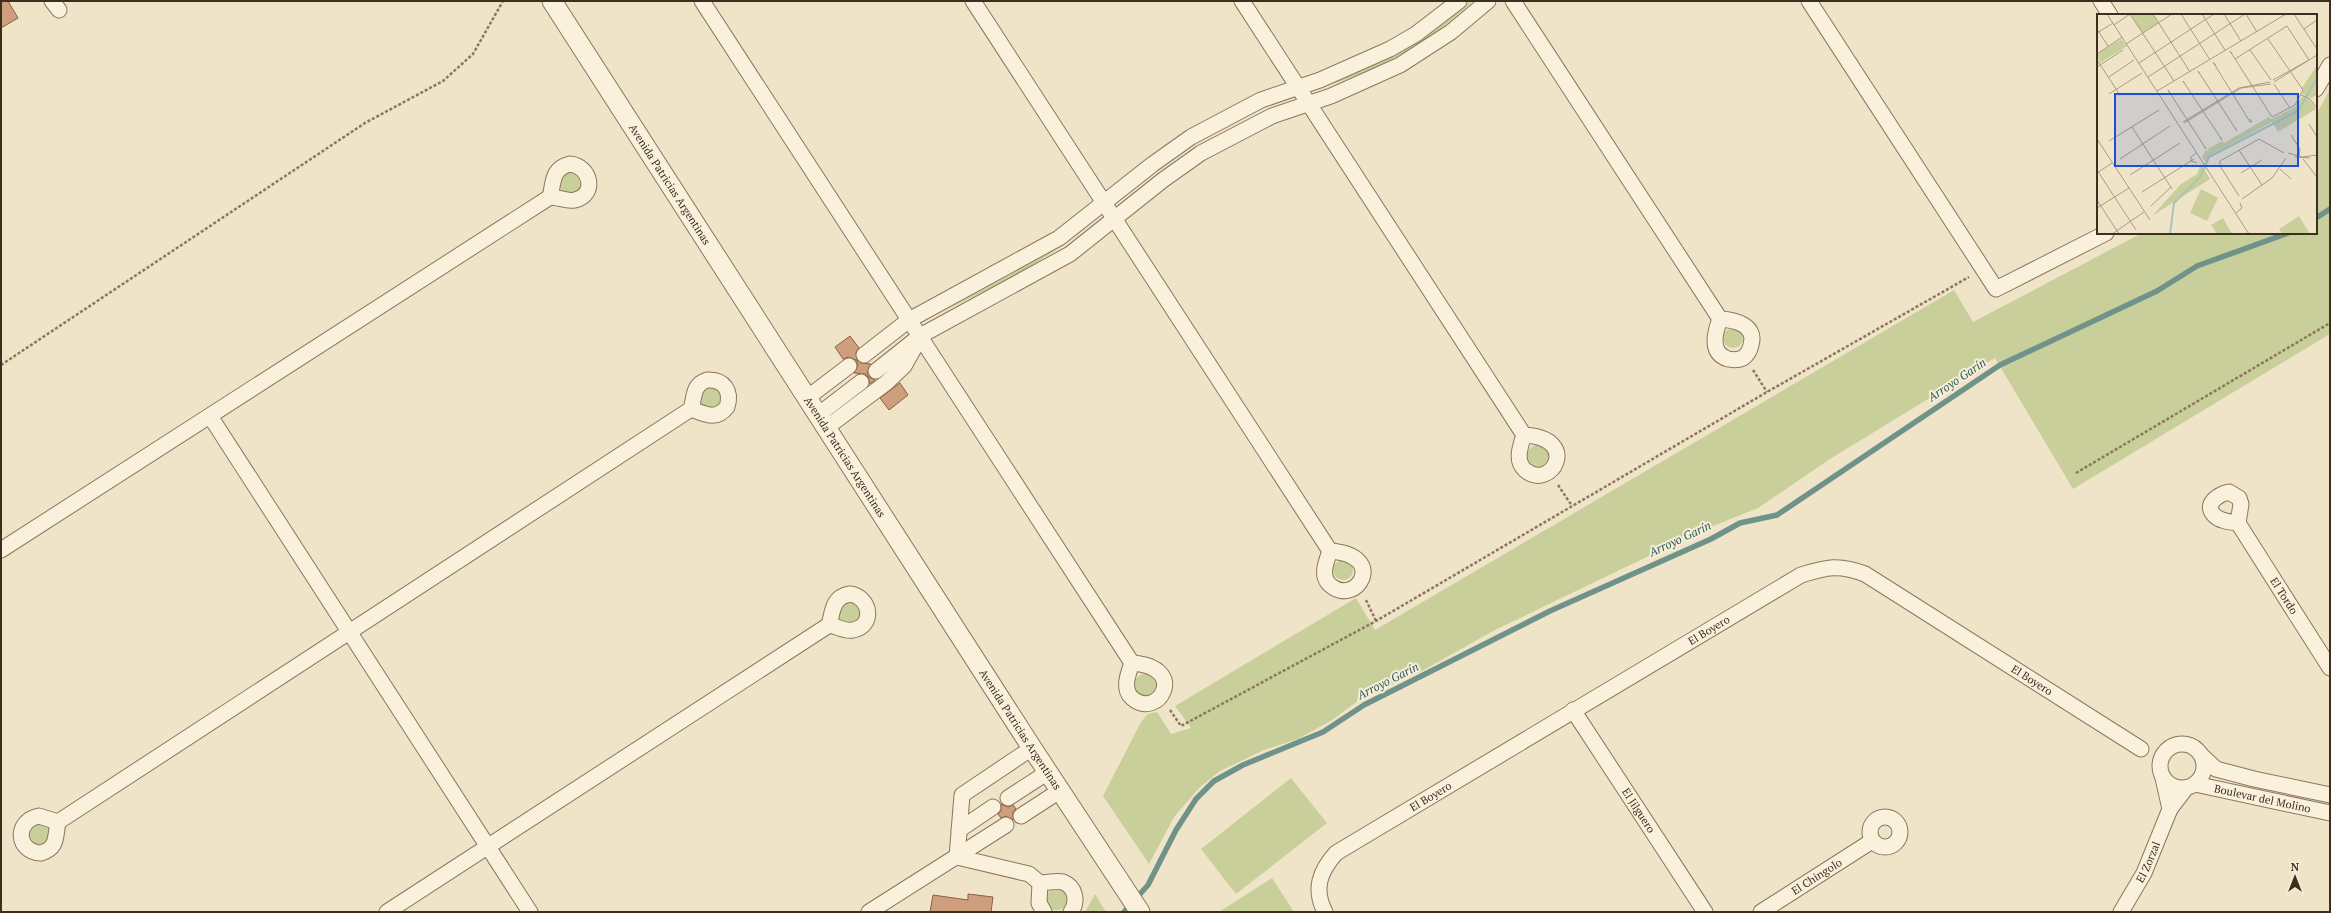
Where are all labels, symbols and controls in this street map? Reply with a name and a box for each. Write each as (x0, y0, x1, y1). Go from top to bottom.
inset map (2097, 14, 2317, 234)
street label: Avenida Patricias Argentinas (626, 121, 714, 248)
water label: Arroyo Garín (1924, 355, 1989, 405)
street label: Avenida Patricias Argentinas (801, 394, 889, 520)
water label: Arroyo Garín (1645, 518, 1713, 560)
street label: El Tordo (2267, 575, 2301, 617)
street label: El Boyero (1685, 612, 1732, 648)
water label: Arroyo Garín (1354, 659, 1421, 703)
street label: El Boyero (2009, 662, 2055, 698)
street label: Avenida Patricias Argentinas (976, 667, 1065, 793)
street label: El Boyero (1407, 779, 1454, 814)
street label: Boulevar del Molino (2213, 781, 2312, 816)
street label: El Jilguero (1619, 785, 1658, 836)
street label: El Zorzal (2133, 839, 2163, 885)
street label: El Chingolo (1789, 855, 1844, 898)
north arrow (2275, 857, 2315, 897)
text: N (2291, 860, 2300, 874)

